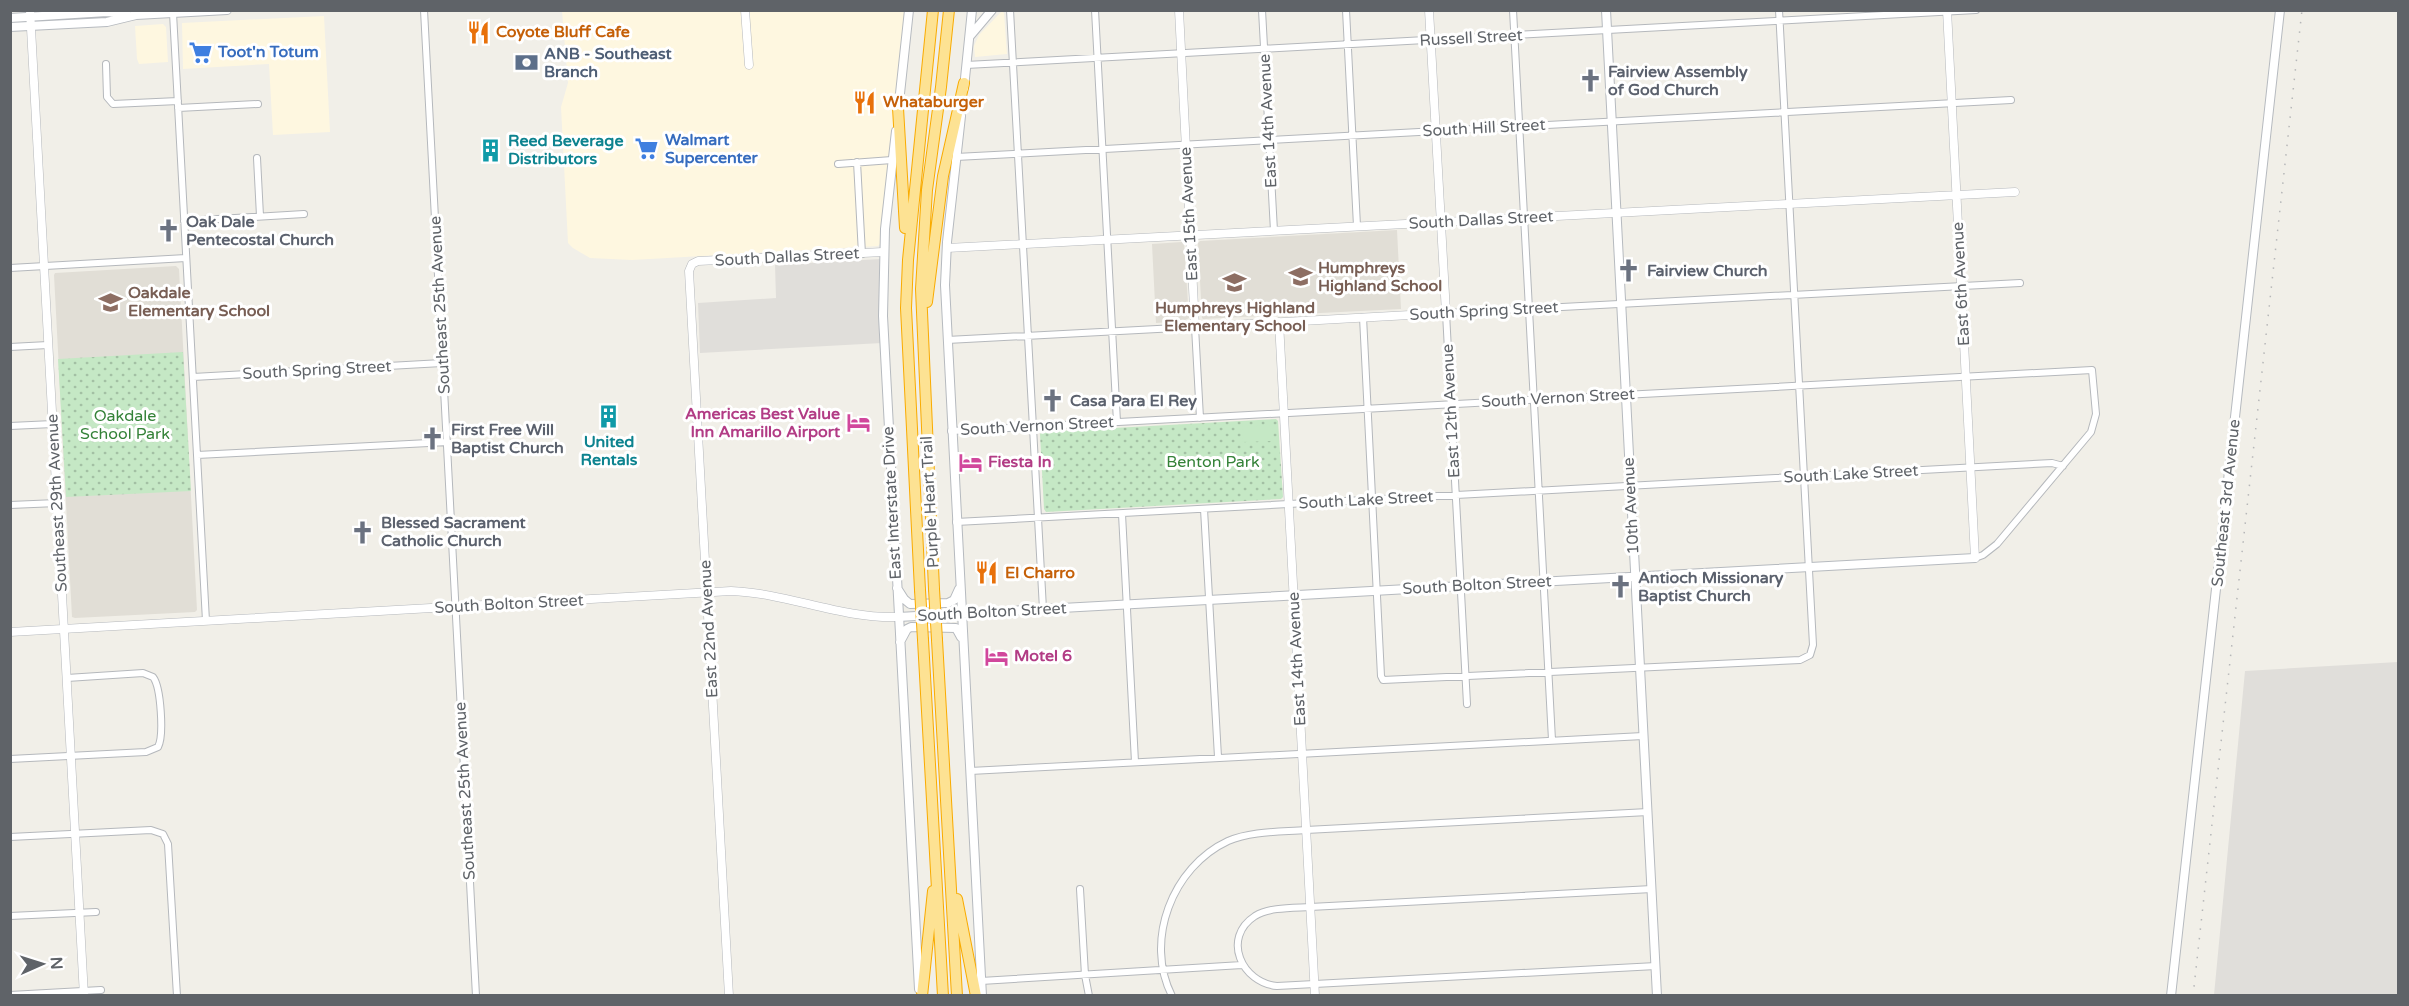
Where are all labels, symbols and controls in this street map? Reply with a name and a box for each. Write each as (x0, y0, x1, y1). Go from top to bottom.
restaurant icon: Coyote Bluff Cafe (465, 19, 491, 45)
place label: Coyote Bluff Cafe (496, 22, 630, 42)
street label: Russell Street (1419, 25, 1523, 51)
supermarket icon: Toot'n Totum (187, 39, 213, 65)
place label: Toot'n Totum (217, 42, 319, 62)
place label: ANB - Southeast Branch (544, 44, 673, 82)
bank icon: ANB - Southeast Branch (513, 50, 539, 76)
street label: East 14th Avenue (1254, 53, 1282, 189)
place label: Fairview Assembly of God Church (1608, 62, 1748, 100)
church icon: Fairview Assembly of God Church (1577, 68, 1603, 94)
restaurant icon: Whataburger (852, 89, 878, 115)
place label: Whataburger (883, 92, 985, 112)
street label: South Hill Street (1422, 115, 1546, 141)
place label: Walmart Supercenter (665, 130, 759, 168)
place label: Reed Beverage Distributors (508, 131, 623, 169)
supermarket icon: Walmart Supercenter (634, 136, 660, 162)
building icon: Reed Beverage Distributors (477, 137, 503, 163)
street label: East 15th Avenue (1175, 146, 1203, 282)
street label: South Dallas Street (1408, 206, 1554, 234)
place label: Oak Dale Pentecostal Church (186, 212, 334, 250)
street label: Southeast 25th Avenue (425, 215, 455, 395)
church icon: Oak Dale Pentecostal Church (155, 218, 181, 244)
street label: East 6th Avenue (1948, 221, 1974, 347)
street label: South Dallas Street (714, 243, 860, 271)
place label: Humphreys Highland School (1318, 258, 1442, 296)
church icon: Fairview Church (1616, 258, 1642, 284)
place label: Fairview Church (1647, 261, 1768, 281)
school or university icon: Humphreys Highland School (1287, 264, 1313, 290)
school or university icon: Humphreys Highland Elementary School (1222, 270, 1248, 296)
place label: Oakdale Elementary School (128, 283, 270, 321)
school or university icon: Oakdale Elementary School (97, 289, 123, 315)
street label: South Spring Street (1409, 297, 1559, 325)
place label: Humphreys Highland Elementary School (1155, 298, 1315, 336)
street label: East 12th Avenue (1437, 343, 1465, 479)
street label: South Spring Street (242, 356, 392, 384)
street label: South Vernon Street (1481, 384, 1635, 412)
church icon: Casa Para El Rey (1039, 388, 1065, 414)
place label: Casa Para El Rey (1070, 391, 1197, 411)
building icon: United Rentals (596, 404, 622, 430)
place label: Americas Best Value Inn Amarillo Airport (685, 404, 841, 442)
park label: Oakdale School Park (80, 406, 170, 444)
hotel icon: Americas Best Value Inn Amarillo Airport (845, 410, 871, 436)
street label: South Vernon Street (960, 412, 1114, 440)
street label: Southeast 29th Avenue (42, 413, 72, 593)
street label: Southeast 3rd Avenue (2207, 418, 2245, 588)
place label: First Free Will Baptist Church (451, 420, 564, 458)
church icon: First Free Will Baptist Church (420, 426, 446, 452)
street label: East Interstate Drive (878, 426, 906, 580)
place label: United Rentals (581, 432, 638, 470)
street label: Purple Heart Trail (917, 436, 943, 568)
hotel icon: Fiesta In (957, 449, 983, 475)
place label: Fiesta In (988, 452, 1052, 472)
park label: Benton Park (1166, 452, 1260, 472)
street label: 10th Avenue (1618, 457, 1644, 555)
street label: South Lake Street (1783, 460, 1919, 488)
street label: South Lake Street (1298, 486, 1434, 514)
place label: Blessed Sacrament Catholic Church (381, 513, 526, 551)
church icon: Blessed Sacrament Catholic Church (350, 519, 376, 545)
street label: East 22nd Avenue (695, 559, 723, 699)
restaurant icon: El Charro (974, 560, 1000, 586)
place label: El Charro (1005, 563, 1075, 583)
place label: Antioch Missionary Baptist Church (1638, 568, 1784, 606)
street label: South Bolton Street (1402, 571, 1552, 599)
church icon: Antioch Missionary Baptist Church (1607, 574, 1633, 600)
street label: South Bolton Street (434, 590, 584, 618)
street label: East 14th Avenue (1283, 591, 1311, 727)
street label: South Bolton Street (917, 598, 1067, 626)
hotel icon: Motel 6 (983, 643, 1009, 669)
place label: Motel 6 (1014, 646, 1072, 666)
street label: Southeast 25th Avenue (450, 701, 480, 881)
north arrow (12, 934, 72, 994)
text: N (46, 956, 66, 970)

